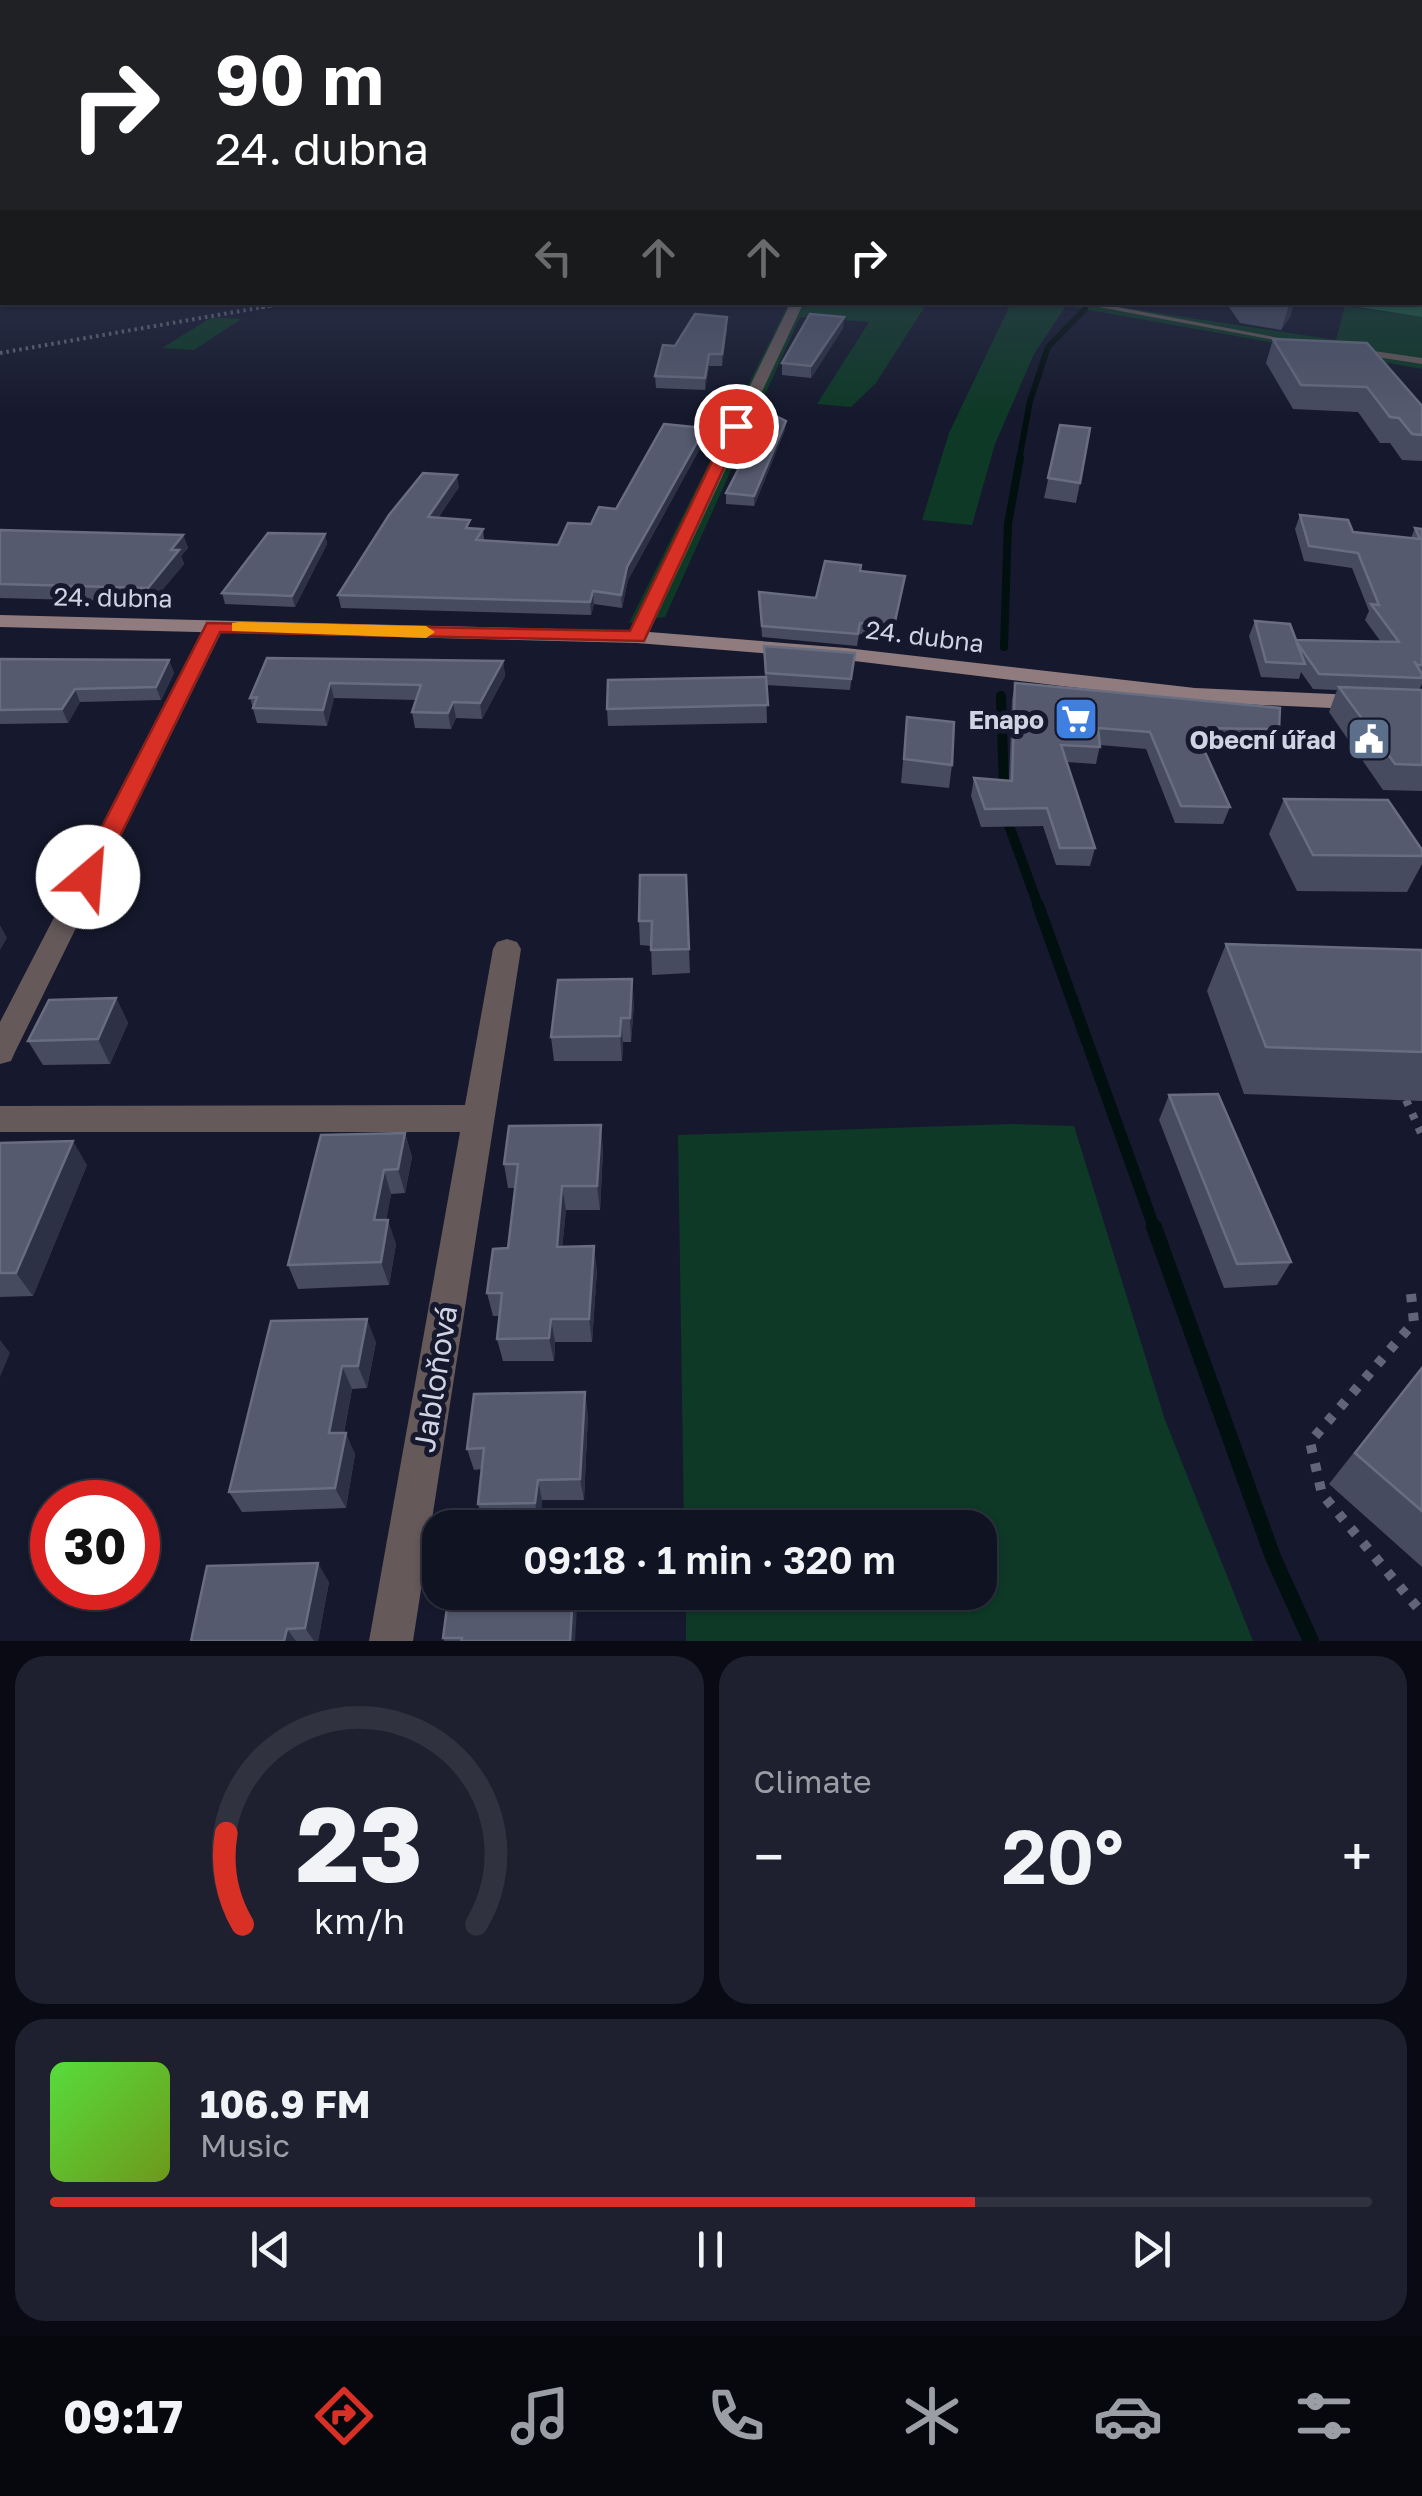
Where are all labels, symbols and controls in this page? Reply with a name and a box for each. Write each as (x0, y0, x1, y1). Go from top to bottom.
text: 90 m (215, 36, 384, 120)
icon: right (50, 40, 180, 170)
text: 24. dubna (215, 121, 429, 175)
icon: left (526, 230, 581, 285)
icon: ahead (631, 230, 686, 285)
icon: ahead (736, 230, 791, 285)
icon: right (841, 230, 896, 285)
pin (694, 384, 779, 469)
icon: arrive (709, 399, 764, 454)
street label: 24. dubna (53, 580, 173, 614)
street label: 24. dubna (864, 613, 986, 659)
supermarket icon: Enapo (1053, 696, 1099, 742)
place label: Enapo (968, 704, 1044, 735)
public building icon: Obecní úřad (1346, 716, 1392, 762)
place label: Obecní úřad (1190, 724, 1336, 755)
position arrow (36, 825, 140, 929)
street label: Jabloňová (406, 1303, 464, 1455)
speed limit sign: 30 (30, 1480, 160, 1610)
text: 09:18 · 1 min · 320 m (523, 1537, 896, 1582)
text: Climate (754, 1762, 872, 1800)
text: 23 (296, 1780, 423, 1905)
text: 20° (1002, 1810, 1124, 1901)
text: − (754, 1823, 784, 1889)
text: + (1342, 1823, 1372, 1889)
text: km/h (314, 1899, 405, 1942)
text: 106.9 FM (200, 2081, 371, 2126)
text: Music (200, 2126, 290, 2164)
icon: previous (243, 2222, 298, 2277)
icon: pause (683, 2222, 738, 2277)
icon: next (1124, 2222, 1179, 2277)
icon: directions (309, 2381, 379, 2451)
icon: music (505, 2381, 575, 2451)
icon: phone (701, 2381, 771, 2451)
icon: climate (897, 2381, 967, 2451)
icon: car (1093, 2381, 1163, 2451)
icon: filters (1289, 2381, 1359, 2451)
text: 09:17 (63, 2389, 183, 2443)

